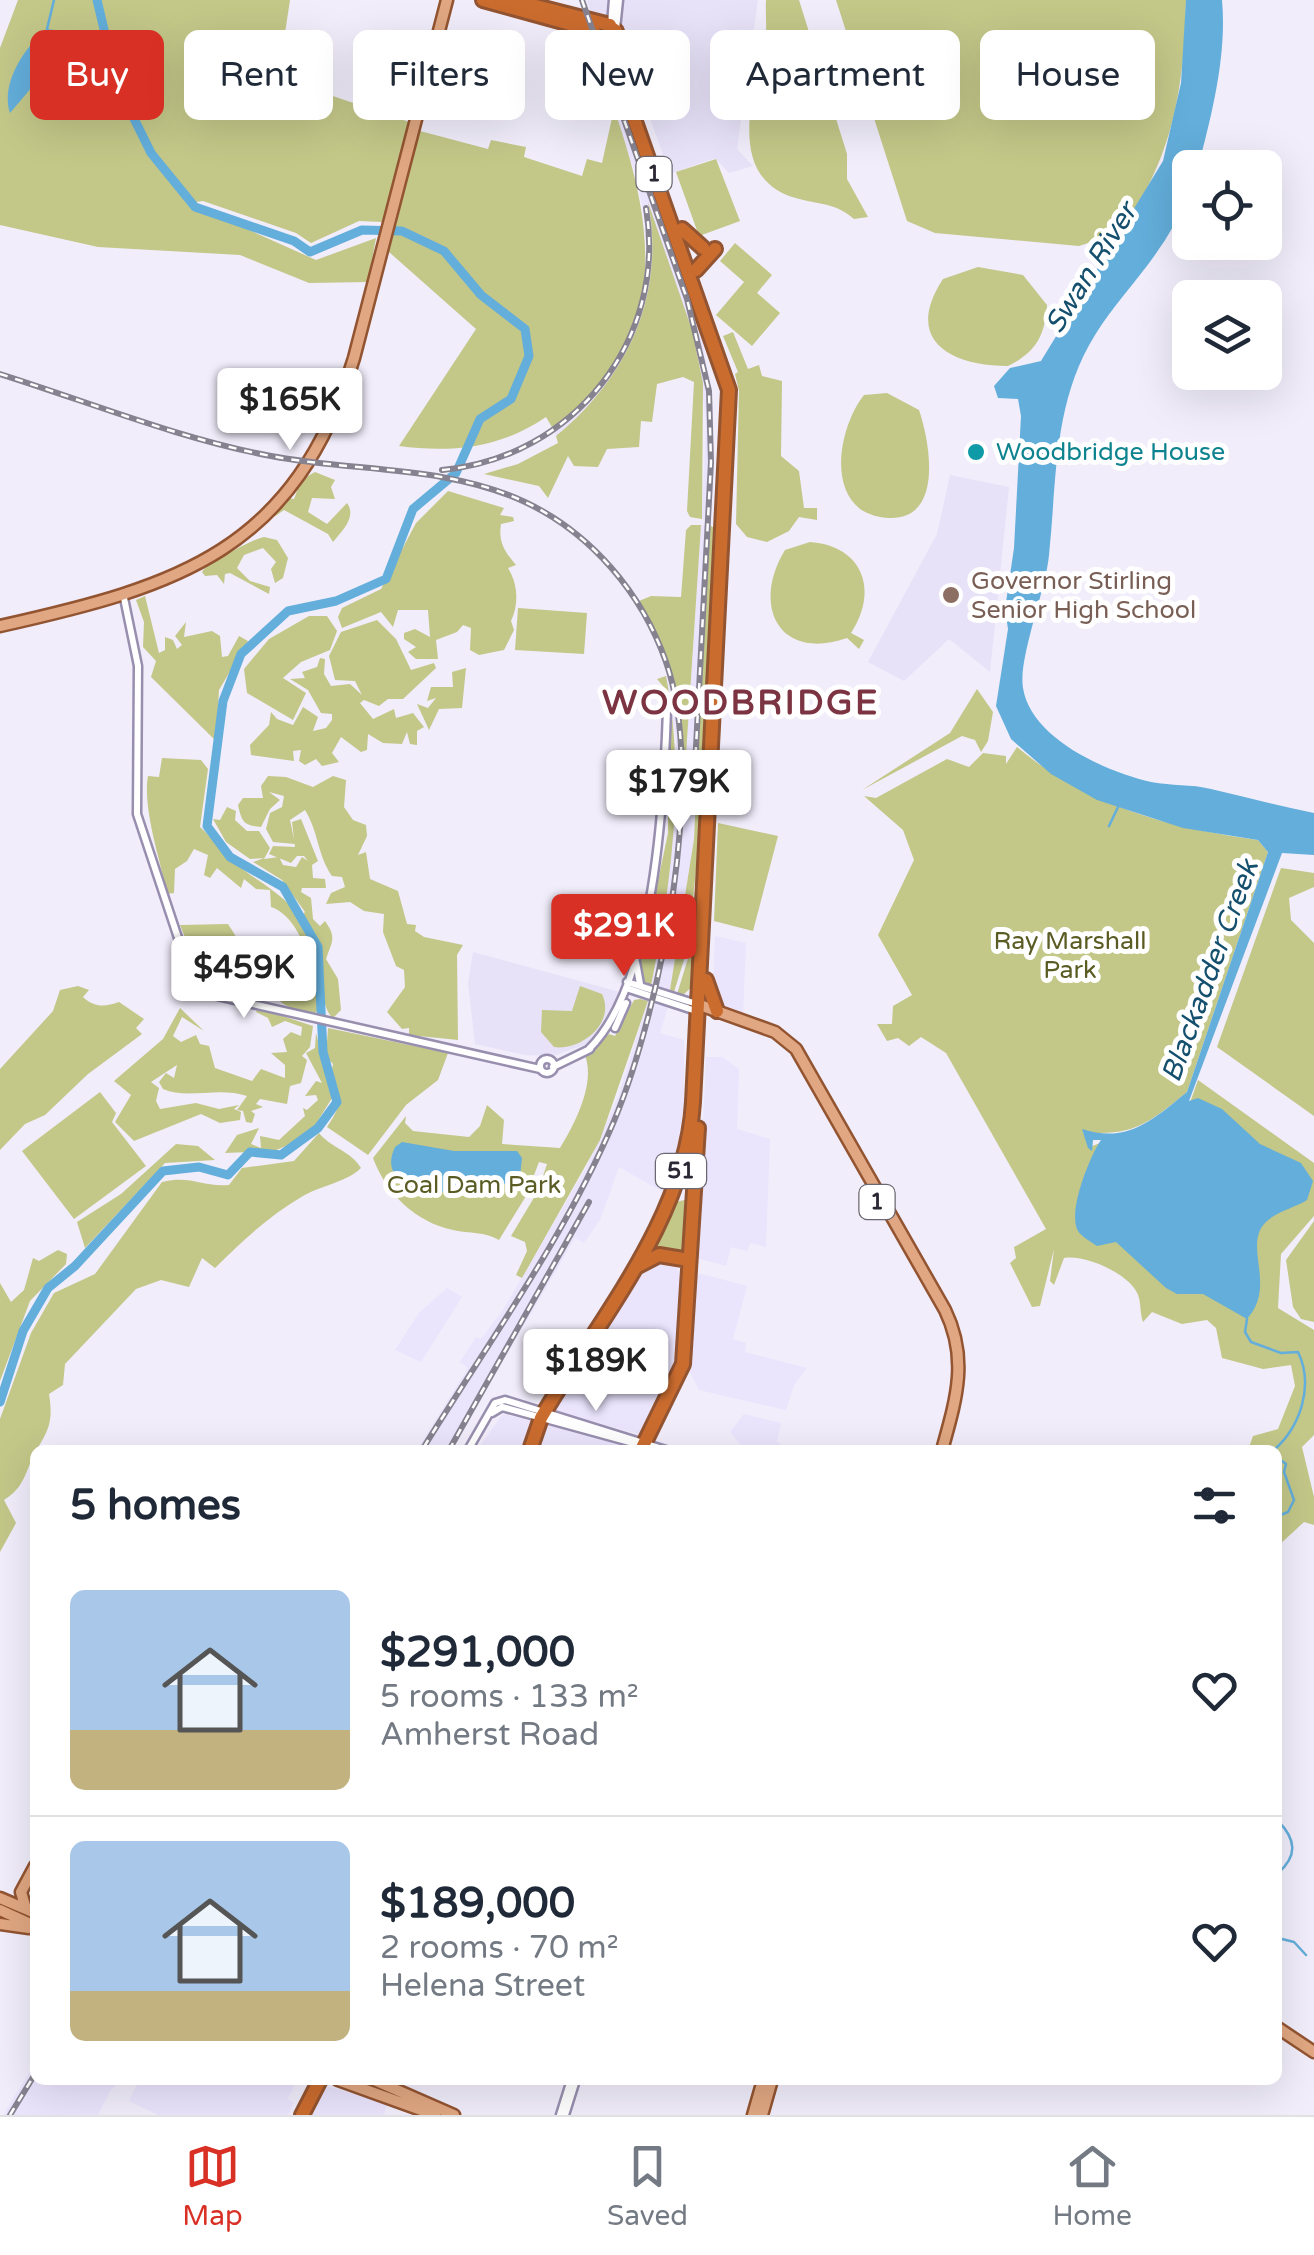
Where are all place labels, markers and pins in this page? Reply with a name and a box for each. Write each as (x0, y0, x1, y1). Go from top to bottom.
pin: $165K (220, 368, 360, 453)
place label: Woodbridge House (996, 437, 1225, 467)
marker: Woodbridge House (965, 441, 987, 463)
place label: Governor Stirling Senior High School (971, 566, 1196, 625)
marker: Governor Stirling Senior High School (940, 584, 962, 606)
pin: $179K (609, 750, 749, 835)
pin: $291K (554, 894, 694, 979)
pin: $459K (174, 936, 314, 1021)
pin: $189K (526, 1329, 666, 1414)

